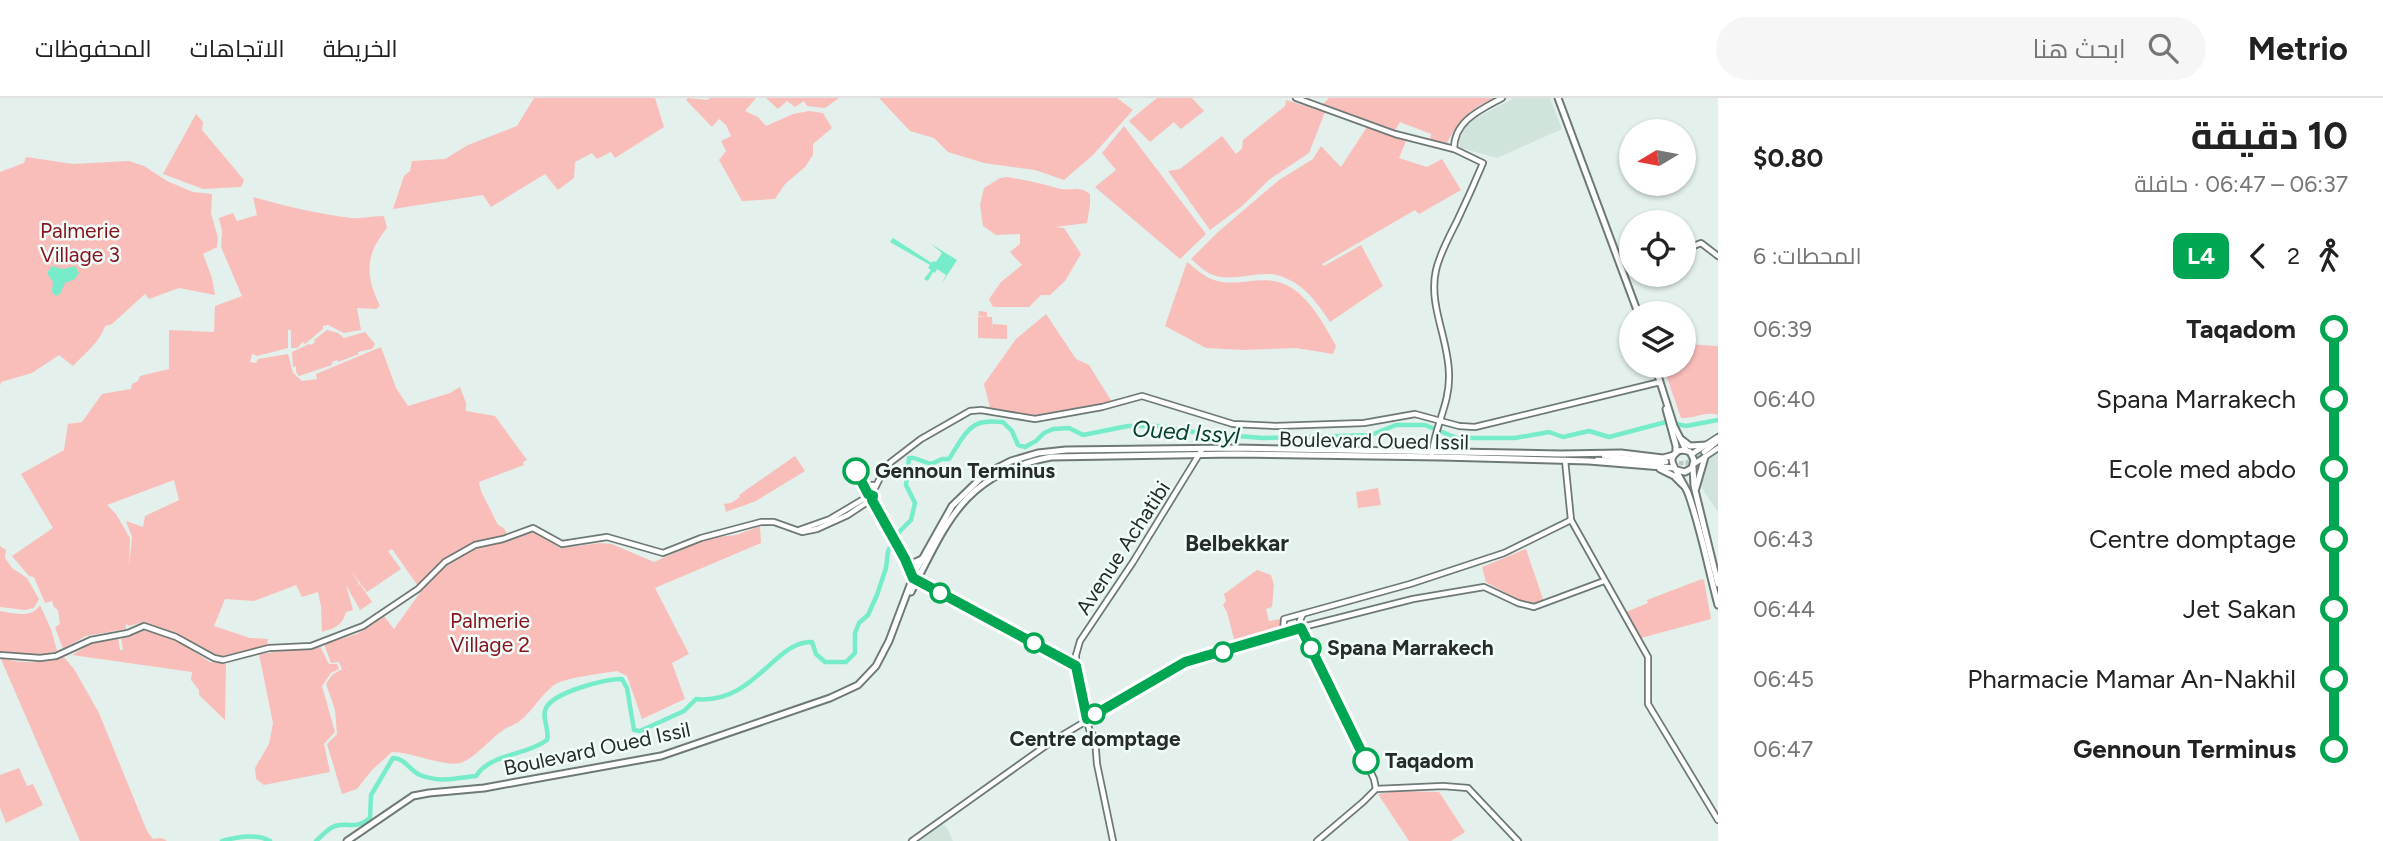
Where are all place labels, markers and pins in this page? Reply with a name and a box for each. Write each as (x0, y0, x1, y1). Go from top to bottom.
marker: Gennoun Terminus (843, 458, 869, 484)
place label: Gennoun Terminus (875, 458, 1055, 483)
unlabelled marker (930, 583, 950, 603)
unlabelled marker (1024, 633, 1044, 653)
place label: Spana Marrakech (1327, 635, 1494, 660)
marker: Spana Marrakech (1301, 638, 1321, 658)
unlabelled marker (1213, 642, 1233, 662)
marker: Centre domptage (1085, 704, 1105, 724)
place label: Centre domptage (1009, 726, 1181, 751)
marker: Taqadom (1353, 748, 1379, 774)
place label: Taqadom (1385, 748, 1474, 773)

